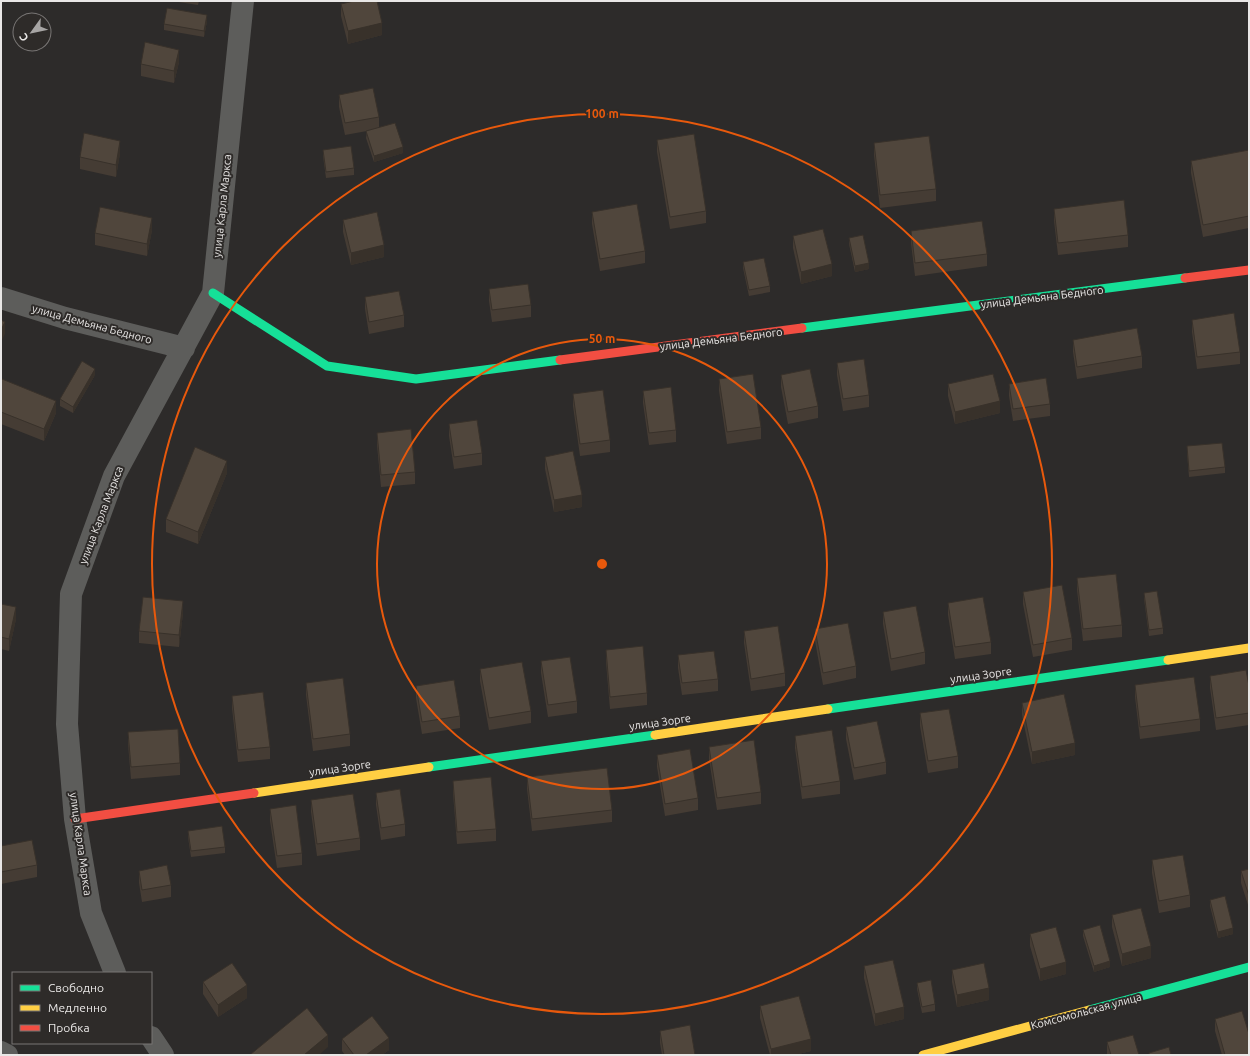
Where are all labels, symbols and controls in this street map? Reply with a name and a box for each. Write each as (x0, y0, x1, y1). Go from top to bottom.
north arrow (12, 12, 52, 52)
text: С (17, 31, 31, 44)
text: 100 m (585, 107, 619, 120)
street label: улица Карла Маркса (211, 154, 233, 258)
street label: улица Демьяна Бедного (980, 284, 1104, 310)
street label: улица Демьяна Бедного (31, 302, 153, 346)
street label: улица Демьяна Бедного (659, 326, 783, 352)
text: 50 m (589, 332, 615, 345)
street label: улица Карла Маркса (77, 464, 125, 566)
centre of rings (595, 557, 609, 571)
street label: улица Зорге (949, 665, 1013, 685)
street label: улица Зорге (628, 712, 692, 732)
street label: улица Зорге (308, 758, 372, 778)
street label: улица Карла Маркса (68, 792, 94, 896)
legend (12, 972, 152, 1044)
text: Свободно (48, 981, 104, 994)
street label: Комсомольская улица (1029, 990, 1143, 1032)
text: Медленно (48, 1001, 107, 1014)
text: Пробка (48, 1021, 90, 1034)

